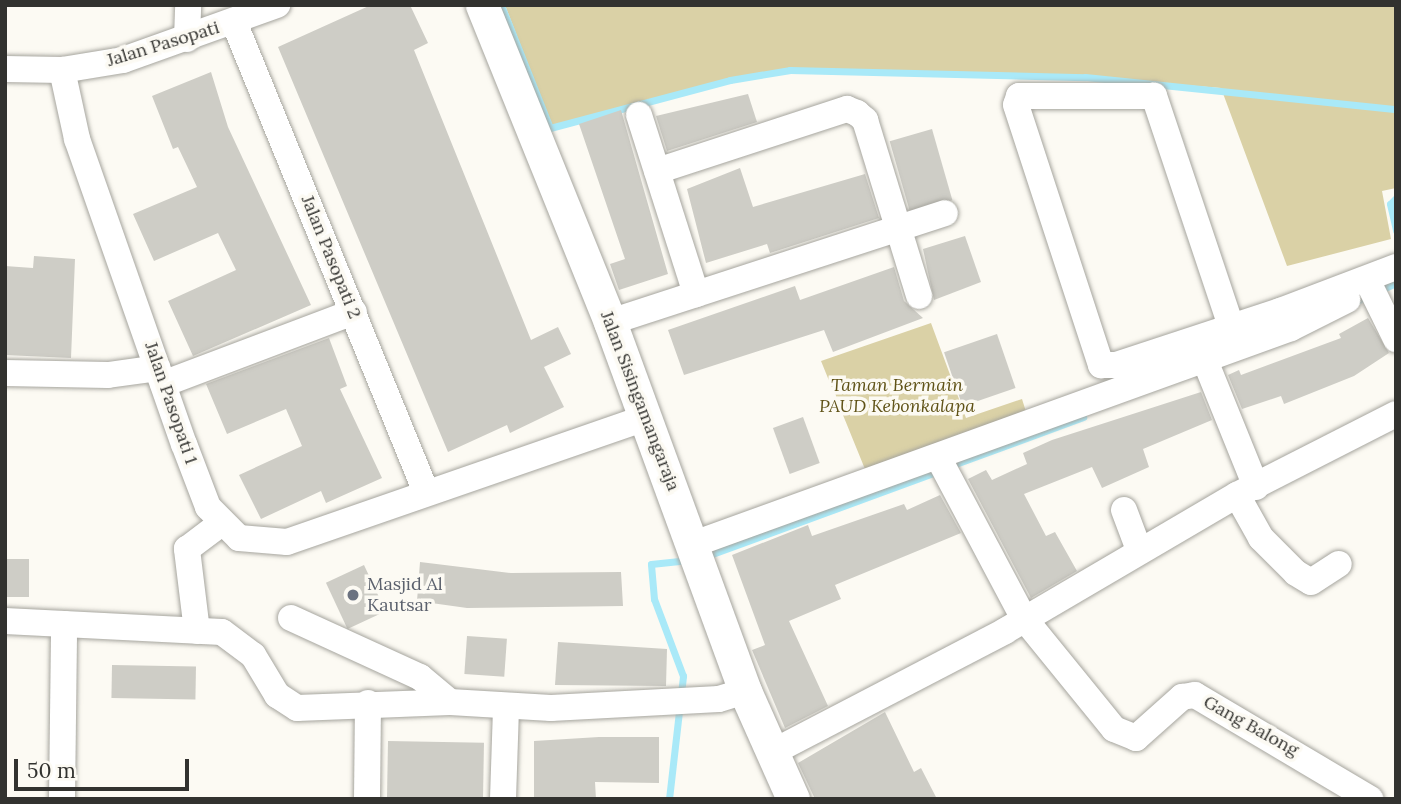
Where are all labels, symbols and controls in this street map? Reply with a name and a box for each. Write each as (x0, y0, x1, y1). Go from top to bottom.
street label: Jalan Pasopati (104, 17, 222, 71)
street label: Jalan Pasopati 2 (296, 192, 366, 322)
street label: Jalan Sisingamangaraja (596, 308, 684, 494)
street label: Jalan Pasopati 1 (140, 339, 202, 467)
park label: Taman Bermain PAUD Kebonkalapa (819, 375, 975, 418)
place label: Masjid Al Kautsar (367, 574, 443, 616)
marker: Masjid Al Kautsar (345, 587, 361, 603)
street label: Gang Balong (1200, 691, 1302, 761)
scale bar (18, 744, 192, 788)
text: 50 m (27, 757, 76, 784)

